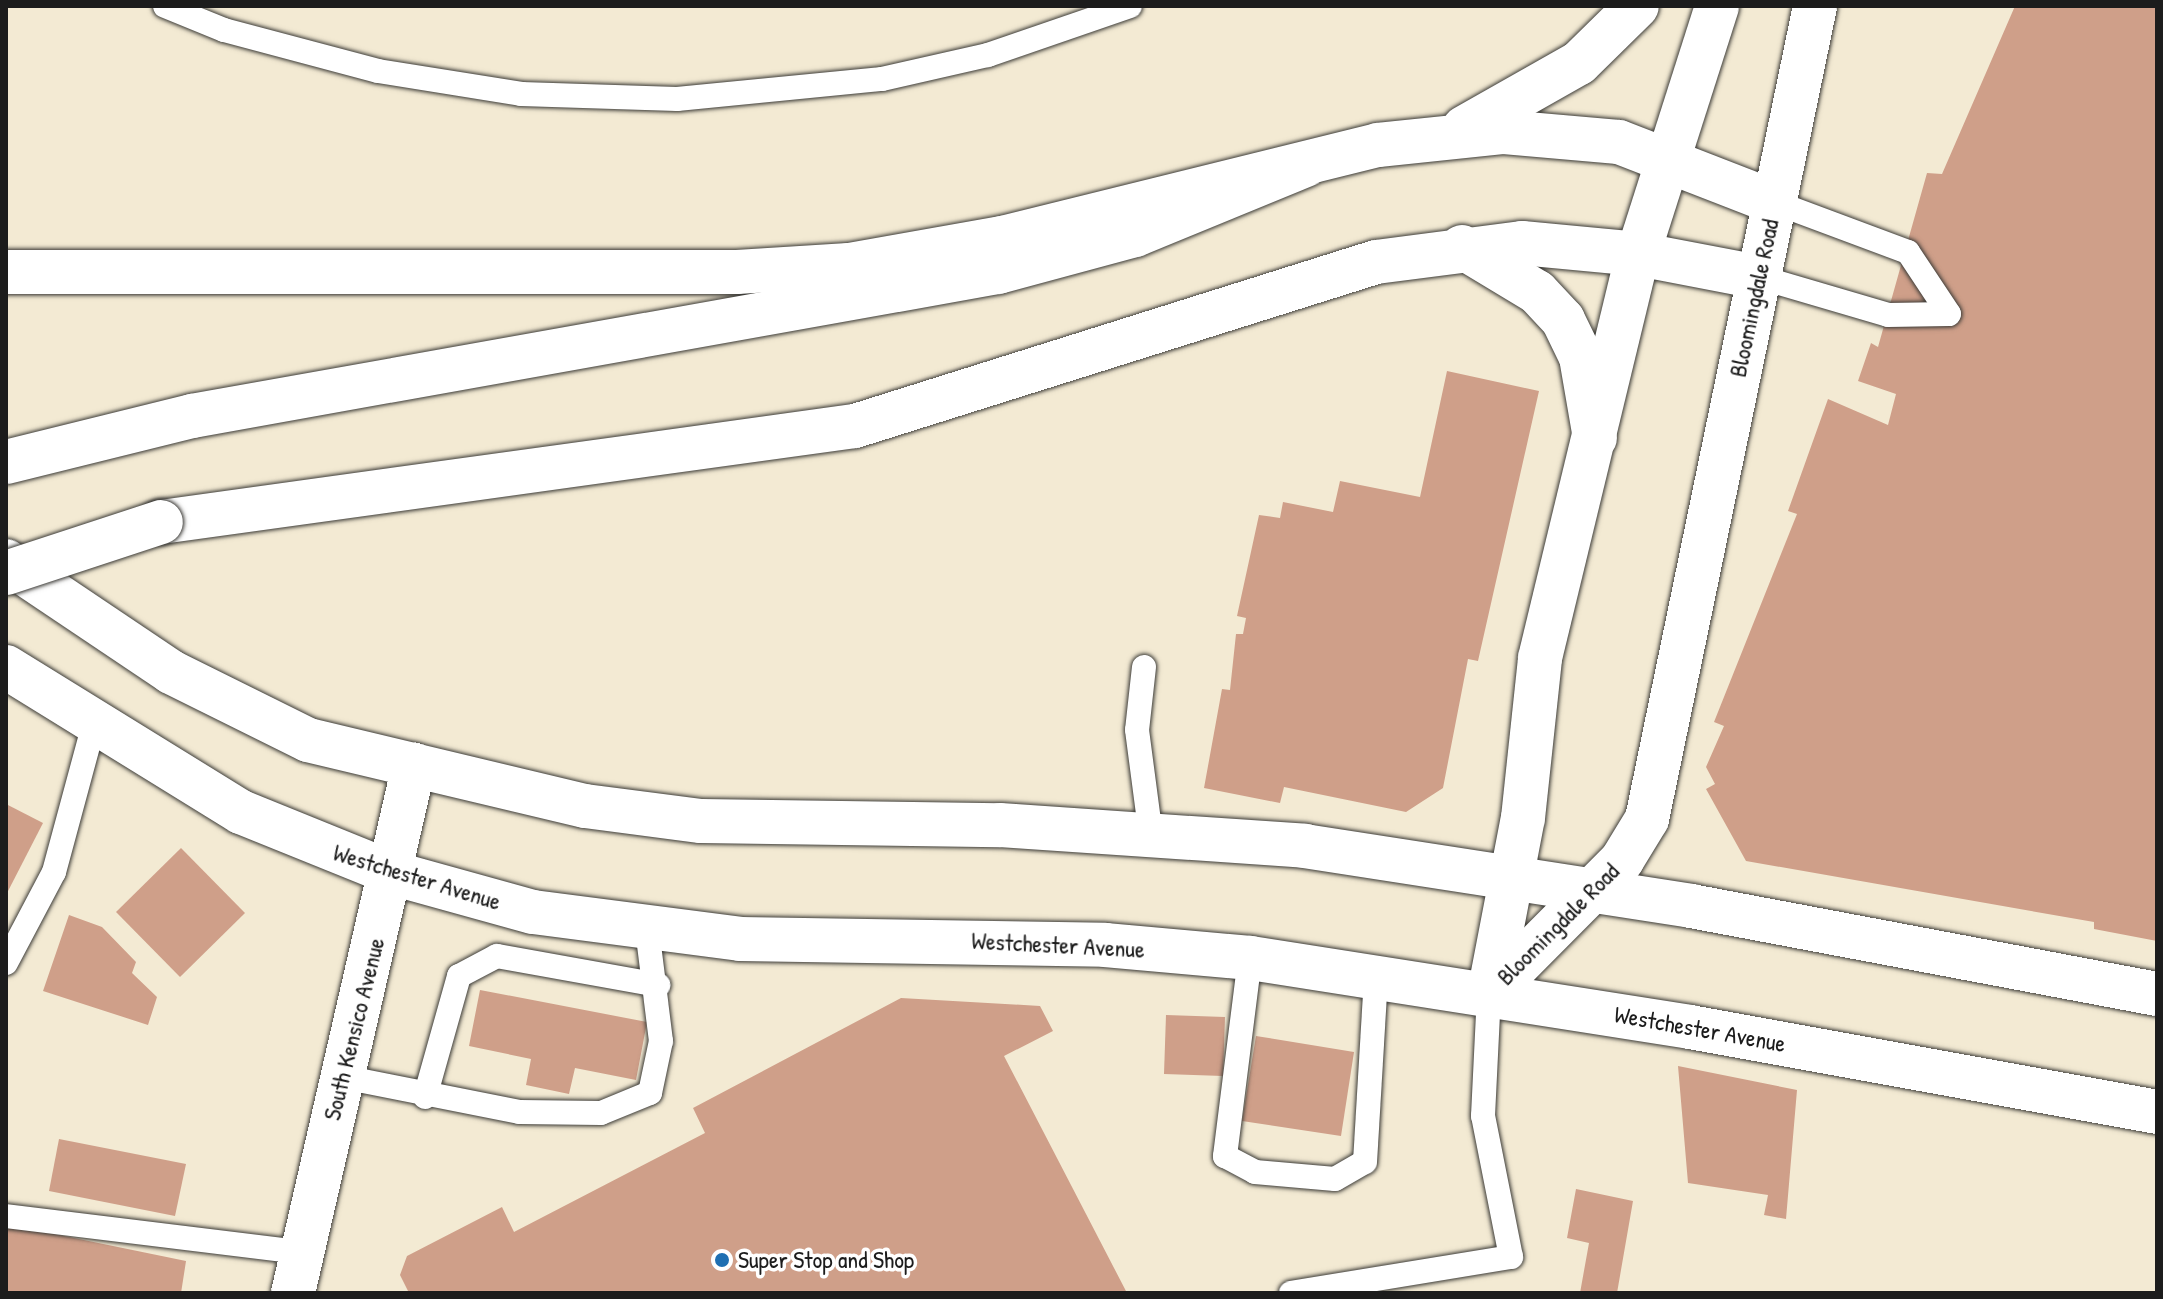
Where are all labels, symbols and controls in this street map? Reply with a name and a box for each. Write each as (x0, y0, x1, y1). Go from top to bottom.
street label: Bloomingdale Road (1723, 216, 1785, 380)
street label: Westchester Avenue (330, 838, 504, 916)
street label: Bloomingdale Road (1491, 857, 1625, 991)
street label: Westchester Avenue (971, 926, 1145, 964)
street label: South Kensico Avenue (317, 935, 391, 1123)
street label: Westchester Avenue (1612, 1000, 1788, 1058)
place label: Super Stop and Shop (738, 1246, 914, 1274)
marker: Super Stop and Shop (713, 1251, 731, 1269)

